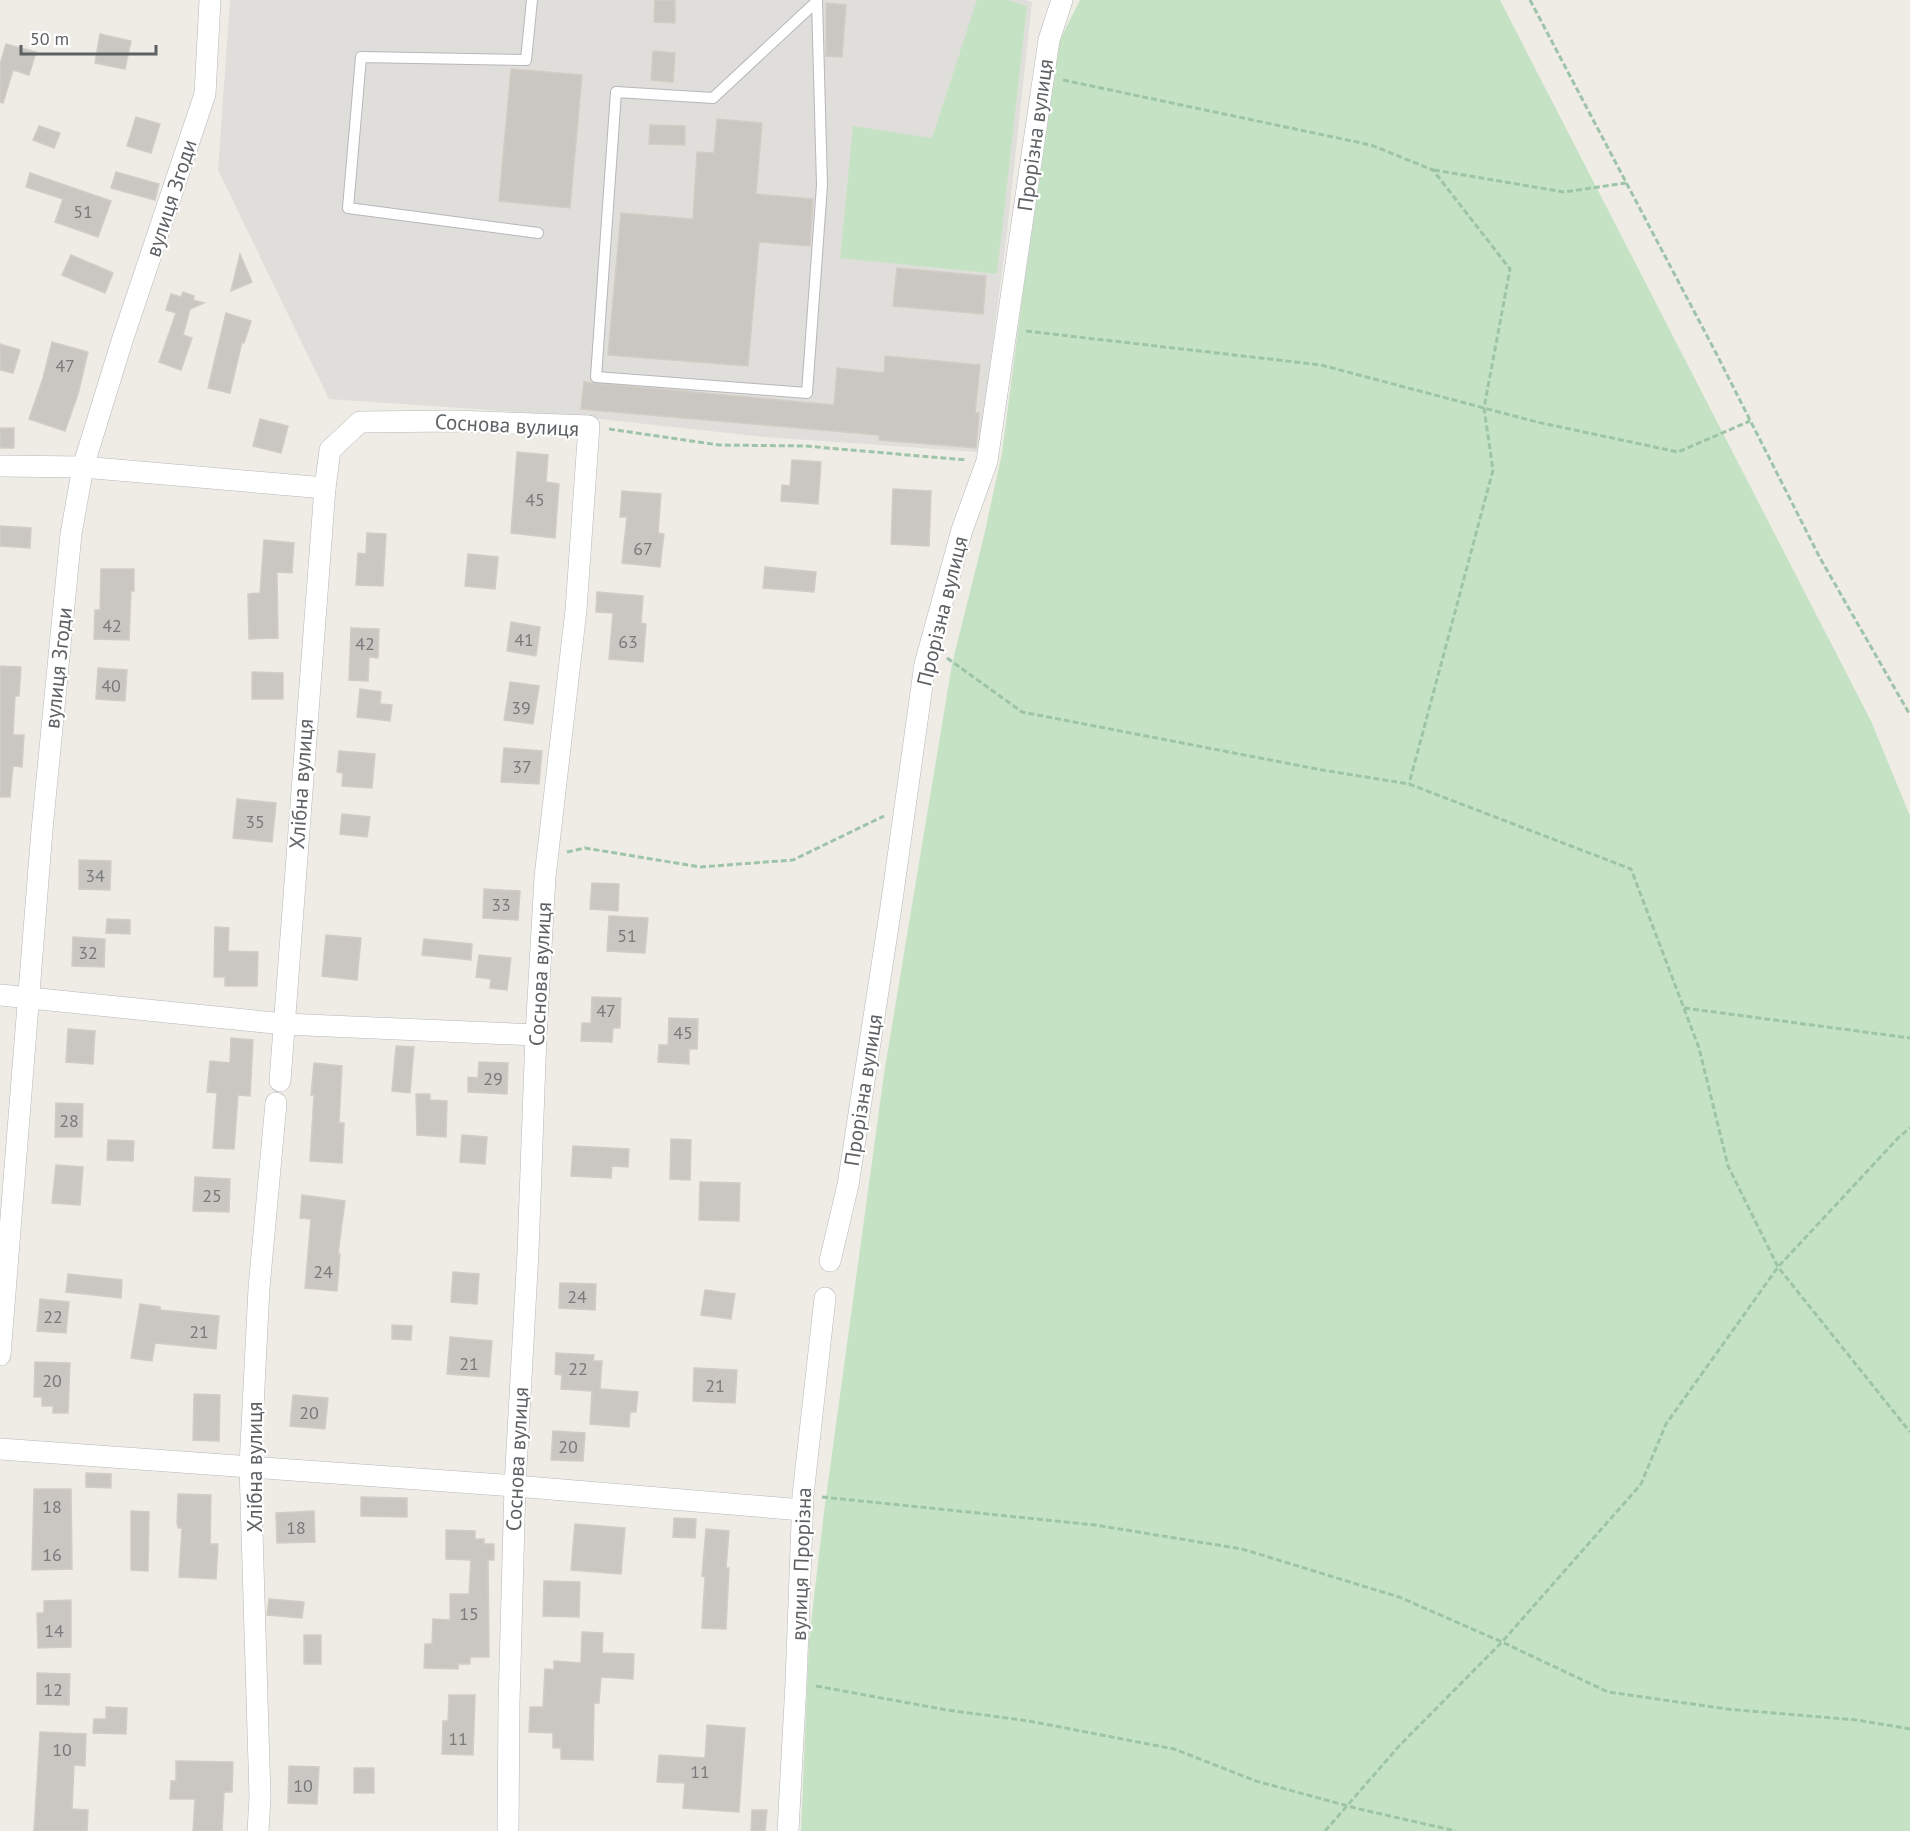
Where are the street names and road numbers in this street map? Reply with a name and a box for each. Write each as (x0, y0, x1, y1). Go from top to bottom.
street label: Прорізна вулиця (1011, 57, 1059, 213)
street label: вулиця Згоди (139, 136, 203, 260)
street label: Соснова вулиця (434, 408, 580, 442)
street label: Прорізна вулиця (910, 533, 974, 689)
street label: вулиця Згоди (38, 606, 78, 730)
street label: Хлібна вулиця (283, 718, 319, 850)
street label: Соснова вулиця (523, 901, 557, 1047)
street label: Прорізна вулиця (838, 1012, 888, 1168)
street label: Соснова вулиця (500, 1386, 534, 1532)
street label: Хлібна вулиця (241, 1402, 268, 1532)
street label: вулиця Прорізна (785, 1487, 817, 1641)

